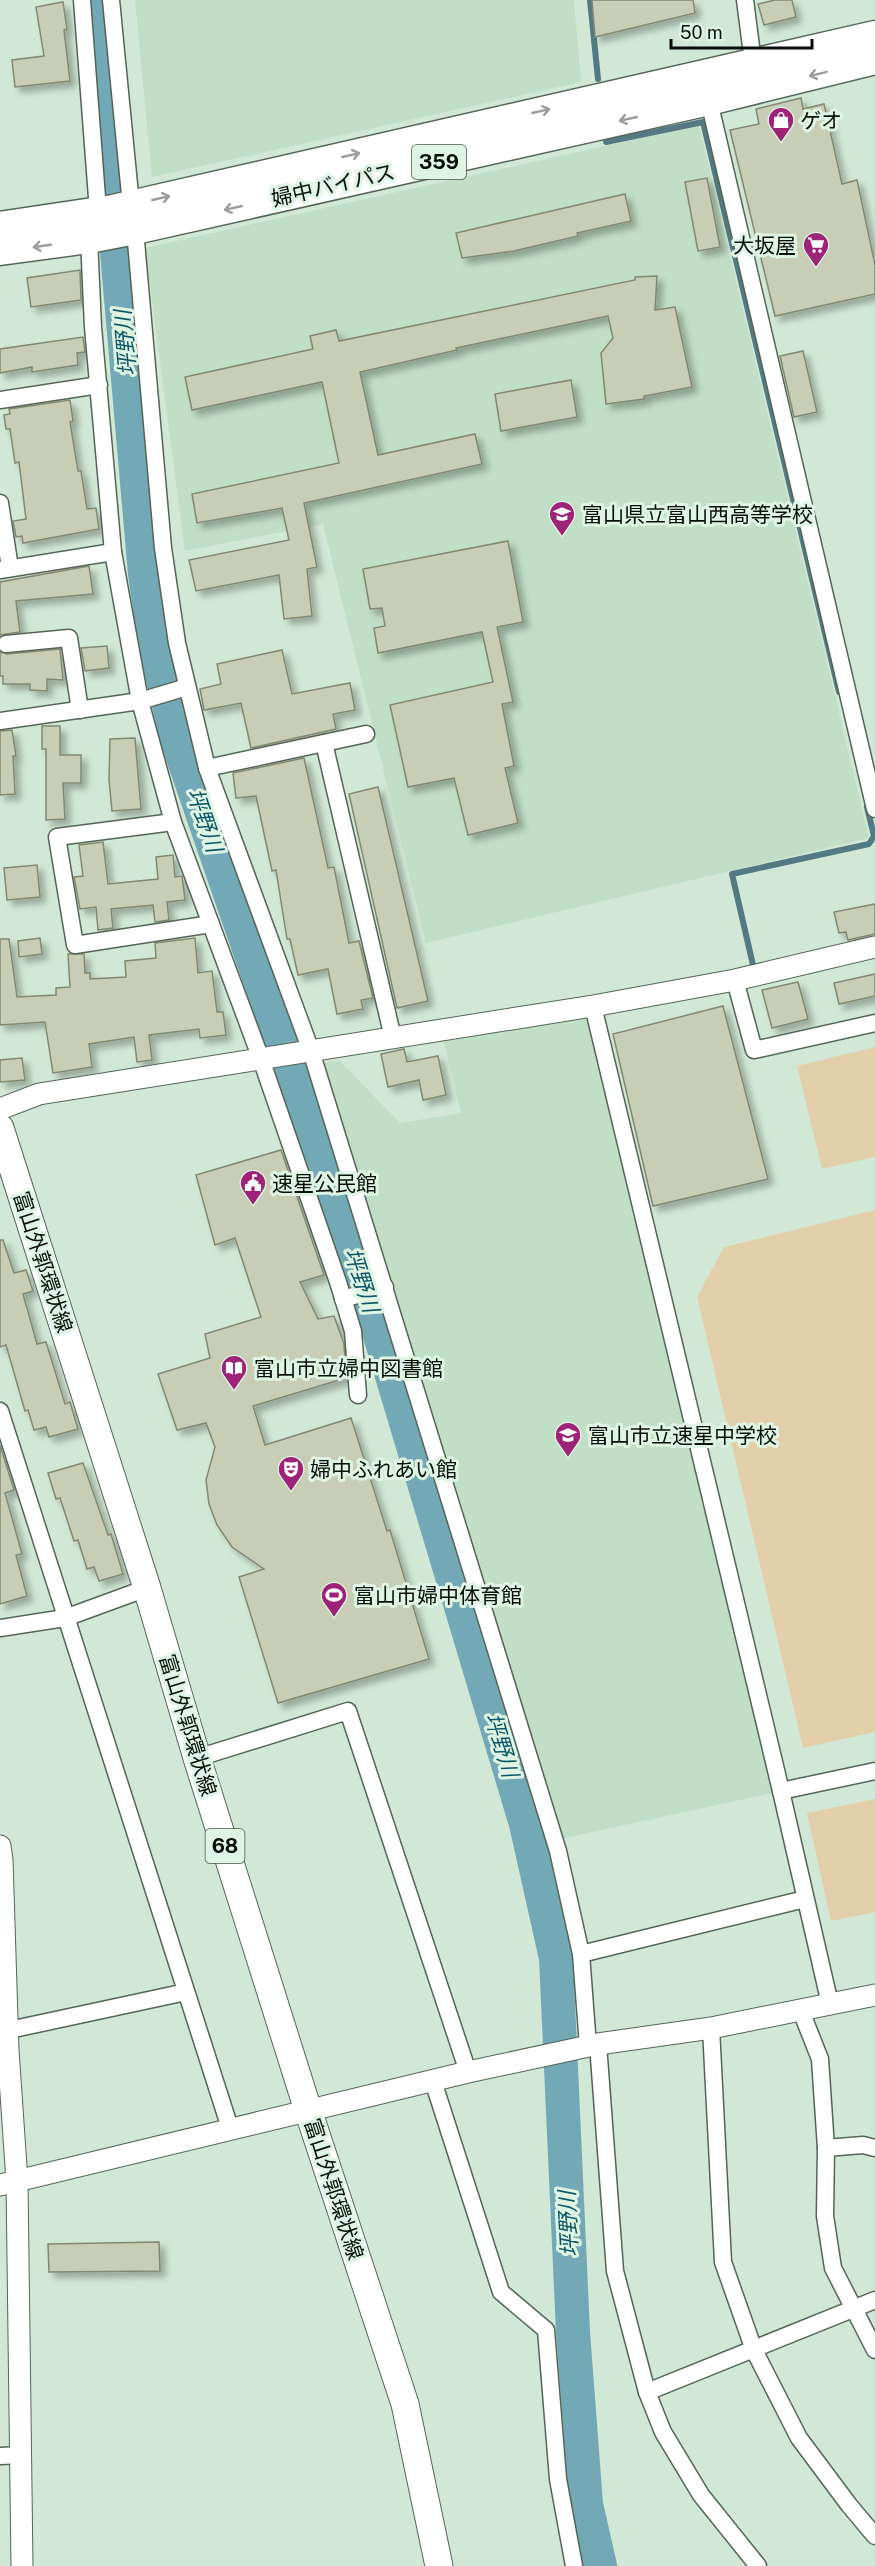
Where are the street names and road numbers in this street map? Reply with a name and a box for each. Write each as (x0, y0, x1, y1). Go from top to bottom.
road number: 359 (412, 145, 466, 179)
street label: 婦中バイパス (269, 159, 397, 211)
street label: 富山外郭環状線 (8, 1188, 78, 1336)
street label: 富山外郭環状線 (155, 1651, 221, 1799)
road number: 68 (206, 1829, 244, 1863)
street label: 富山外郭環状線 (299, 2115, 369, 2263)

